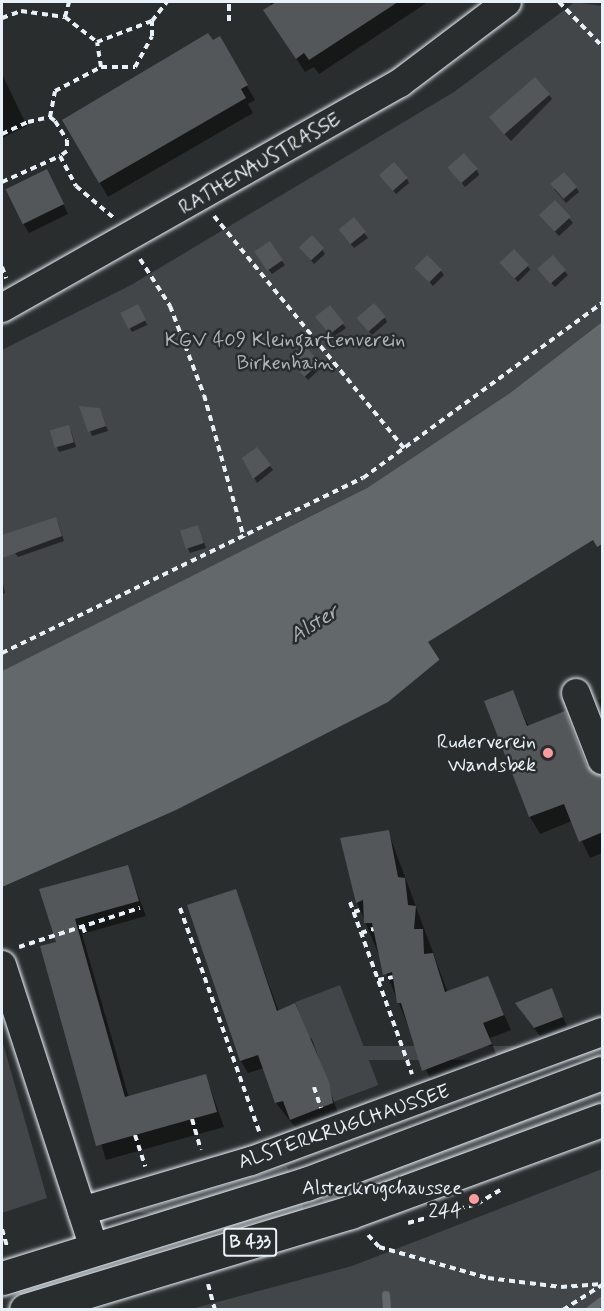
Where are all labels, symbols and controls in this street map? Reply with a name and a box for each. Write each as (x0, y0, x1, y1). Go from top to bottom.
street label: RATHENAUSTRASSE (175, 108, 345, 220)
park label: KGV 409 Kleingartenverein Birkenhain (165, 328, 405, 375)
water label: Alster (285, 599, 343, 649)
place label: Ruderverein Wandsbek (437, 730, 536, 777)
marker: Ruderverein Wandsbek (541, 746, 555, 760)
street label: ALSTERKRUGCHAUSSEE (235, 1079, 453, 1175)
place label: Alsterkrugchaussee 244 (302, 1176, 462, 1223)
marker: Alsterkrugchaussee 244 (467, 1192, 481, 1206)
road number: B 433 (223, 1227, 277, 1257)

